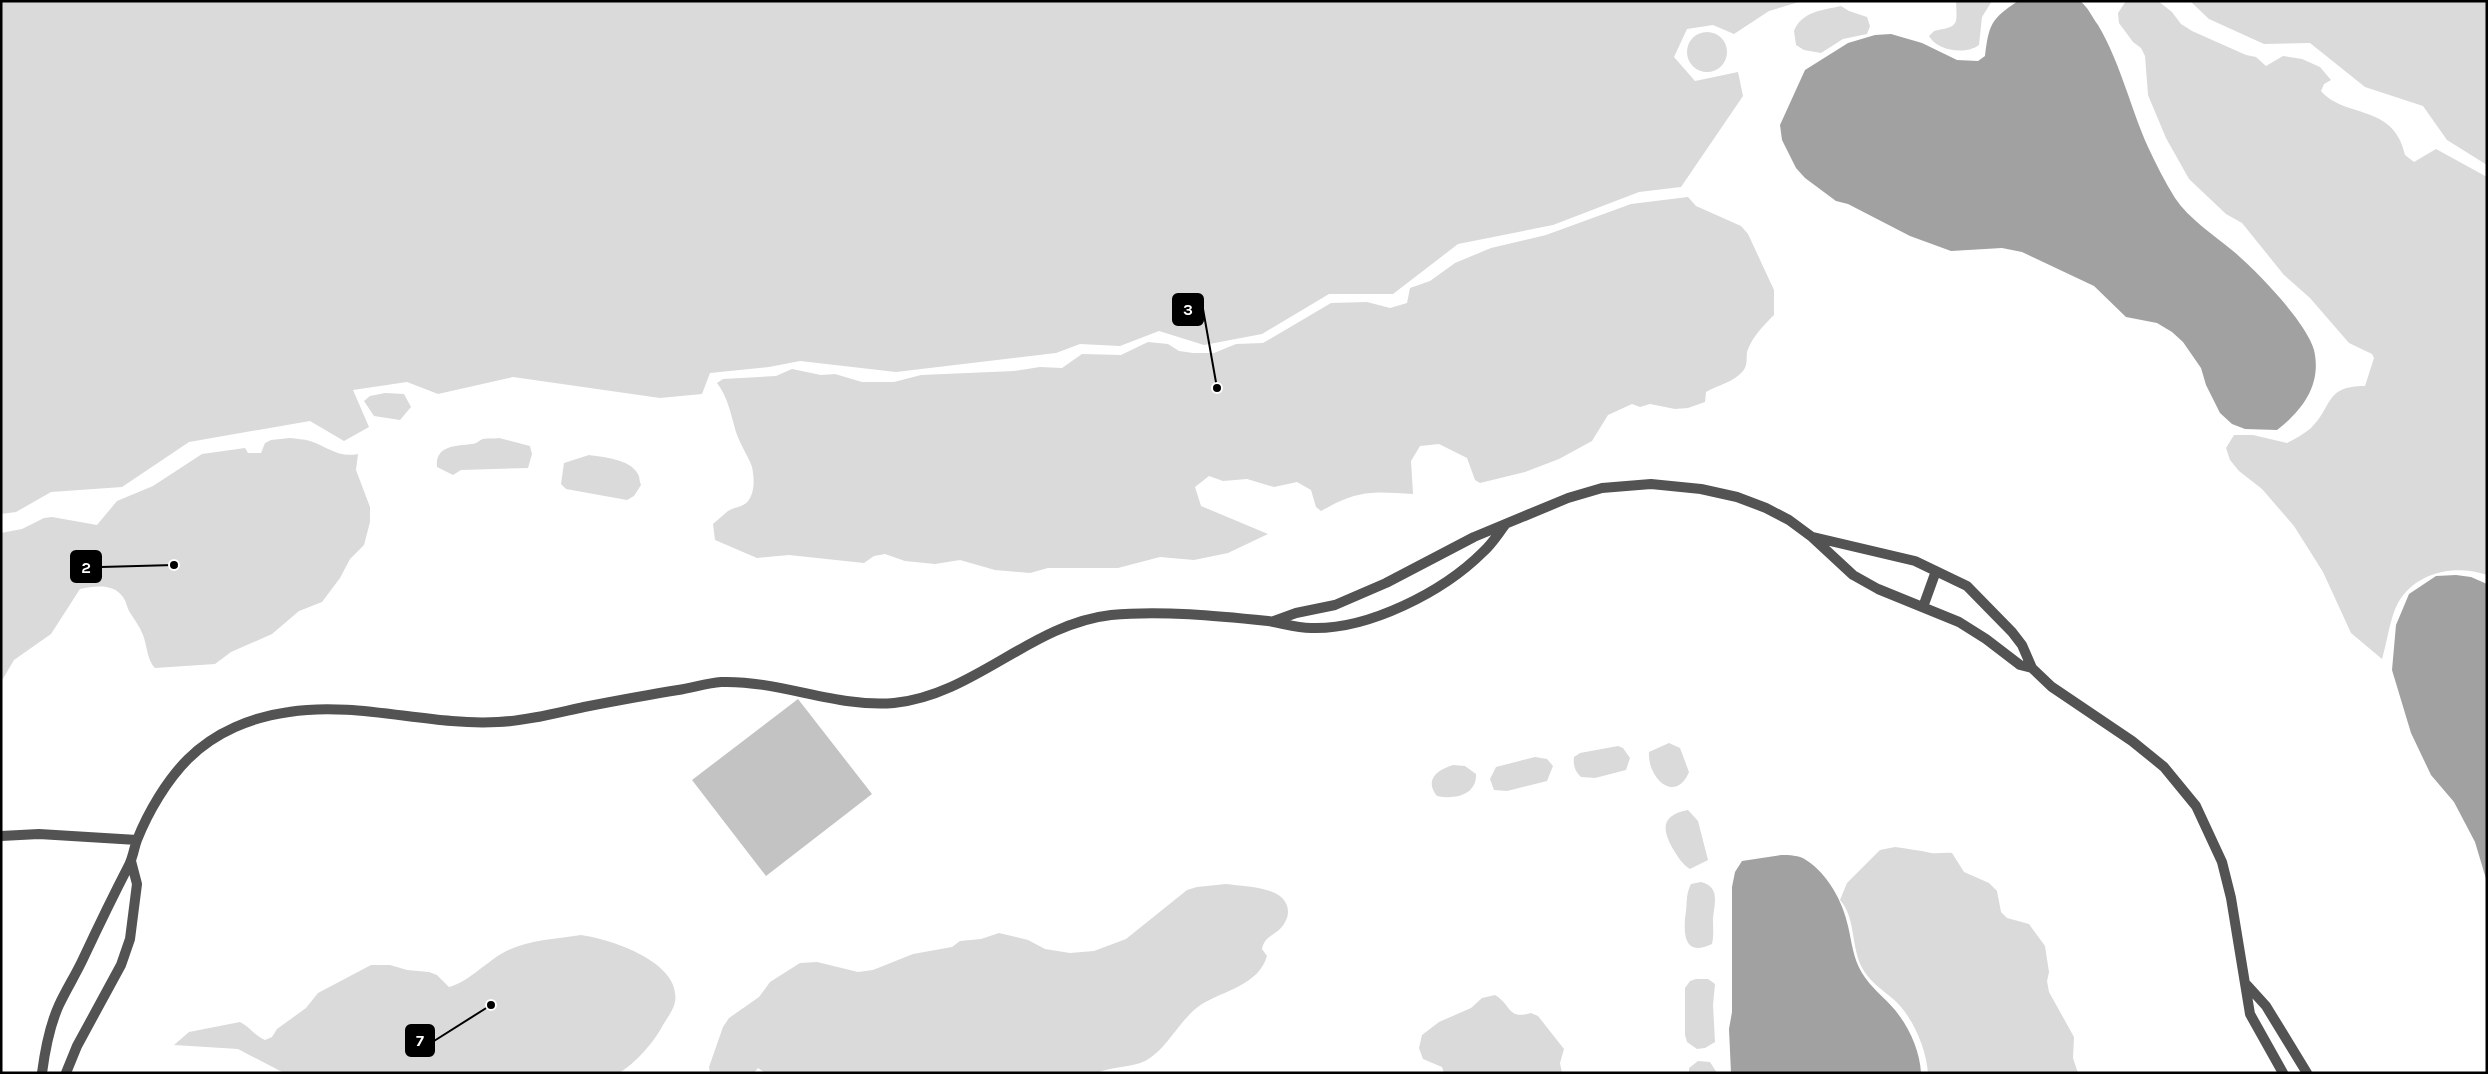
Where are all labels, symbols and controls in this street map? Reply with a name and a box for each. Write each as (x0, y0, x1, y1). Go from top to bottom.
callout: 3 (1173, 294, 1203, 325)
text: 3 (1183, 300, 1193, 319)
callout: 2 (71, 551, 101, 582)
text: 2 (81, 558, 91, 577)
callout: 7 (406, 1025, 434, 1056)
text: 7 (416, 1031, 424, 1050)

